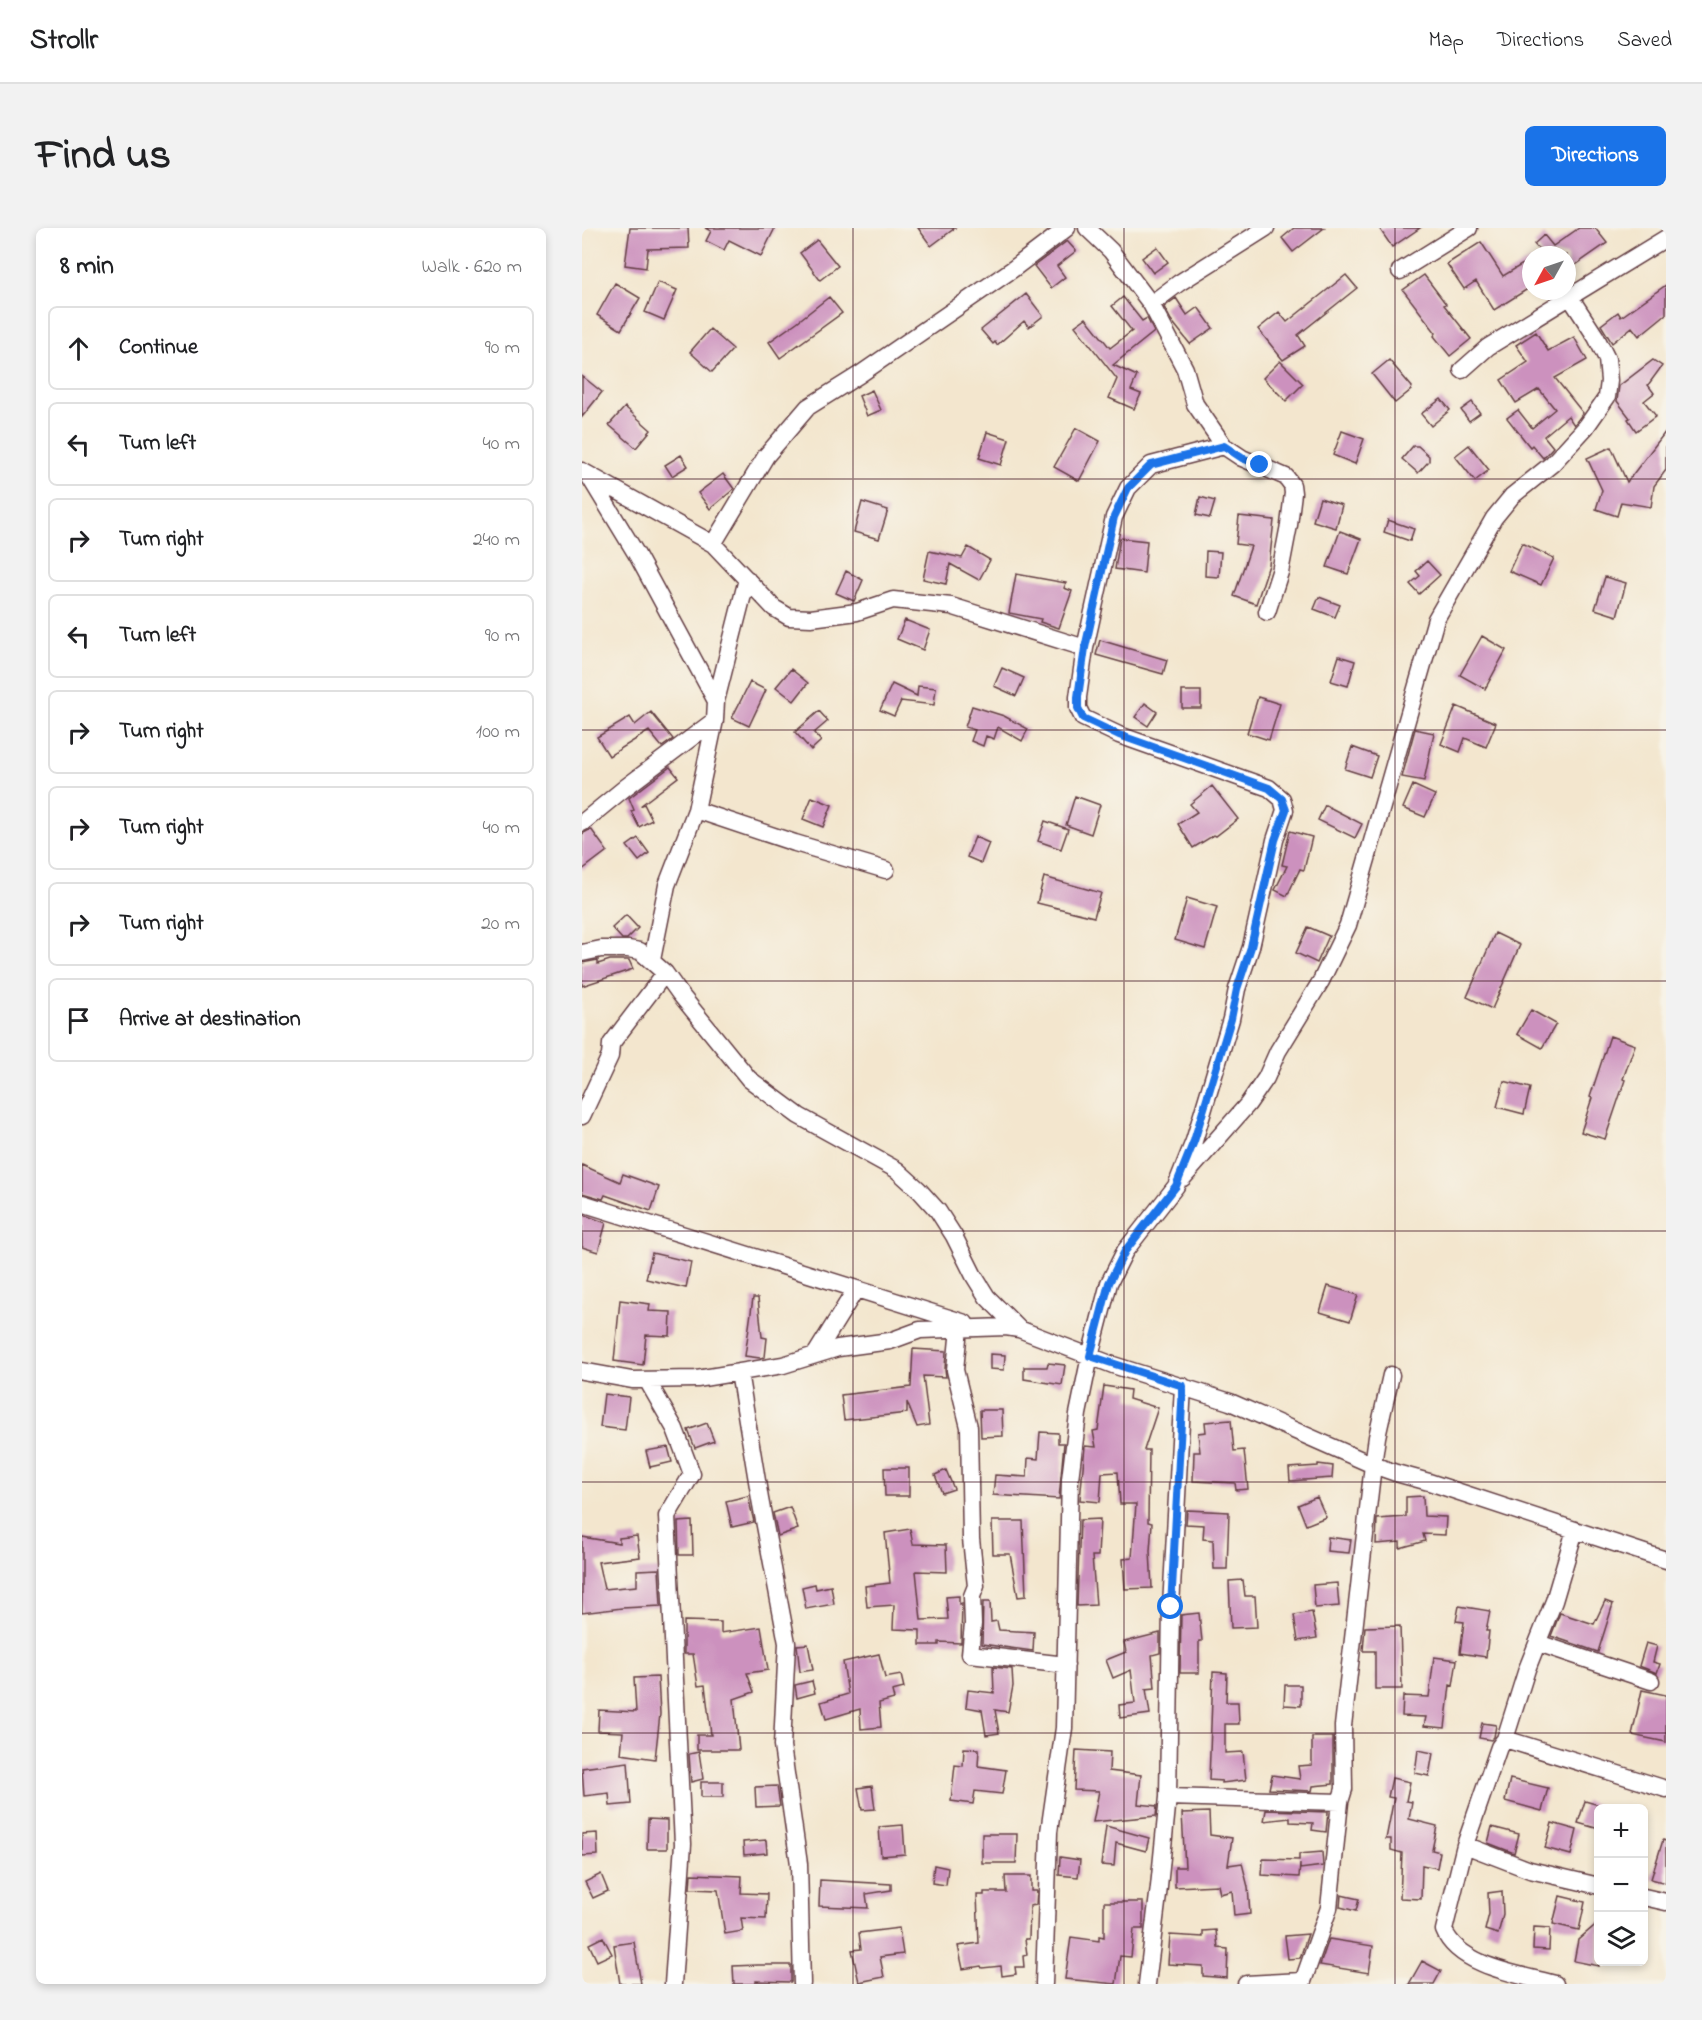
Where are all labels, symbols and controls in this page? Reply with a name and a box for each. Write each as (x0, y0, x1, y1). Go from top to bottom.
text: Strollr (30, 21, 98, 62)
text: Map (1428, 26, 1464, 56)
text: Directions (1497, 26, 1584, 56)
text: Saved (1617, 26, 1672, 56)
text: Find us (36, 126, 171, 187)
button: Directions (1525, 126, 1666, 186)
north arrow (1522, 246, 1576, 300)
text: 8 min (60, 248, 114, 286)
text: Walk · 620 m (421, 253, 522, 282)
icon: ahead (62, 332, 95, 365)
text: Continue (119, 332, 198, 364)
text: 90 m (485, 334, 520, 363)
icon: left (62, 428, 95, 461)
text: Turn left (119, 428, 196, 460)
text: 40 m (483, 430, 520, 459)
route end (1246, 451, 1272, 477)
icon: right (62, 524, 95, 557)
text: Turn right (119, 524, 204, 556)
text: 240 m (473, 526, 520, 555)
icon: left (62, 620, 95, 653)
text: Turn left (119, 620, 196, 652)
text: 90 m (485, 622, 520, 651)
icon: right (62, 716, 95, 749)
text: Turn right (119, 716, 204, 748)
text: 100 m (476, 718, 520, 747)
icon: right (62, 812, 95, 845)
text: Turn right (119, 812, 204, 844)
text: 40 m (483, 814, 520, 843)
icon: right (62, 908, 95, 941)
text: Turn right (119, 908, 204, 940)
text: 20 m (481, 910, 520, 939)
icon: arrive (62, 1004, 95, 1037)
text: Arrive at destination (119, 1004, 301, 1036)
route start (1157, 1593, 1183, 1619)
map controls (1594, 1804, 1648, 1966)
button: + (1594, 1804, 1648, 1858)
button: − (1594, 1858, 1648, 1912)
button: layers (1594, 1912, 1648, 1966)

